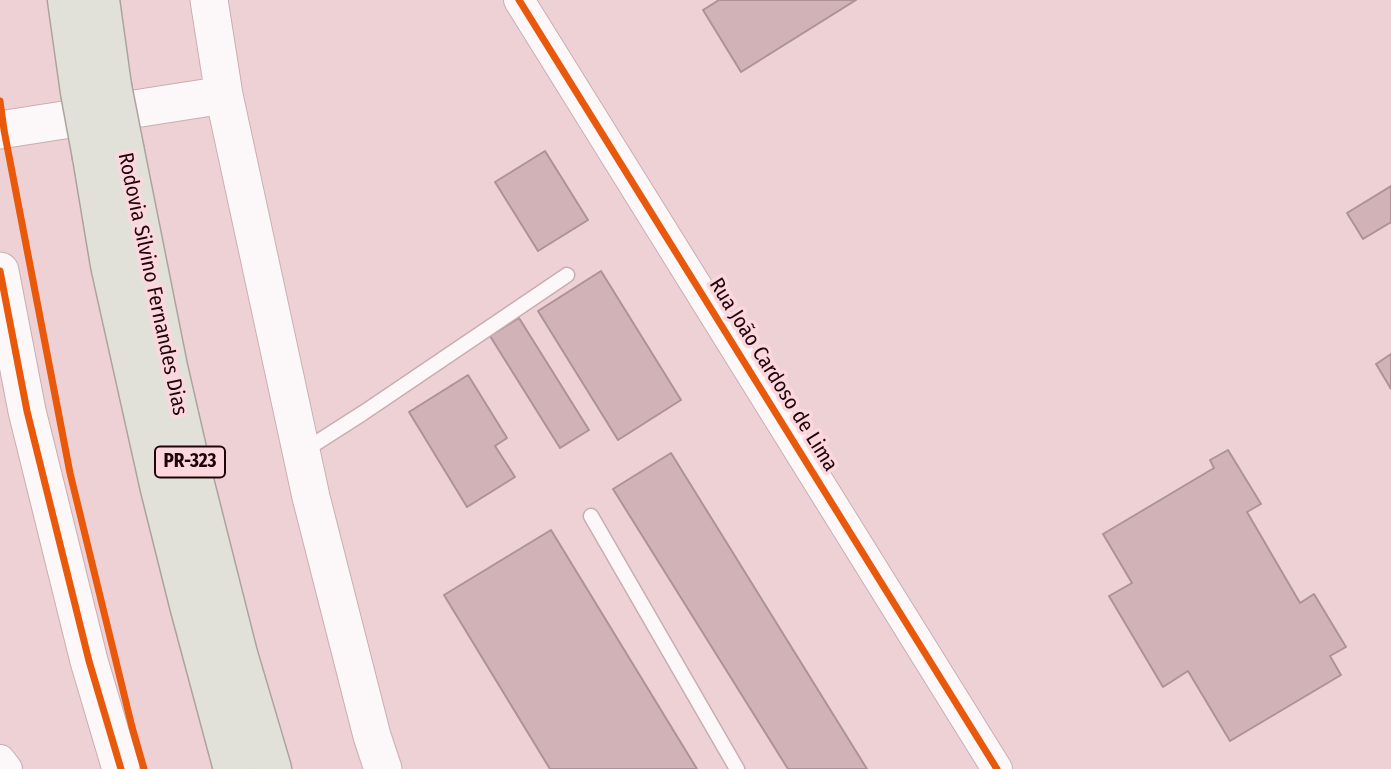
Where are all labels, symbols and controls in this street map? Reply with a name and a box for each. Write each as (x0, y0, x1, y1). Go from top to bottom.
street label: Rodovia Silvino Fernandes Dias (112, 150, 192, 418)
street label: Rua João Cardoso de Lima (703, 274, 843, 476)
road number: PR-323 (155, 446, 225, 477)

